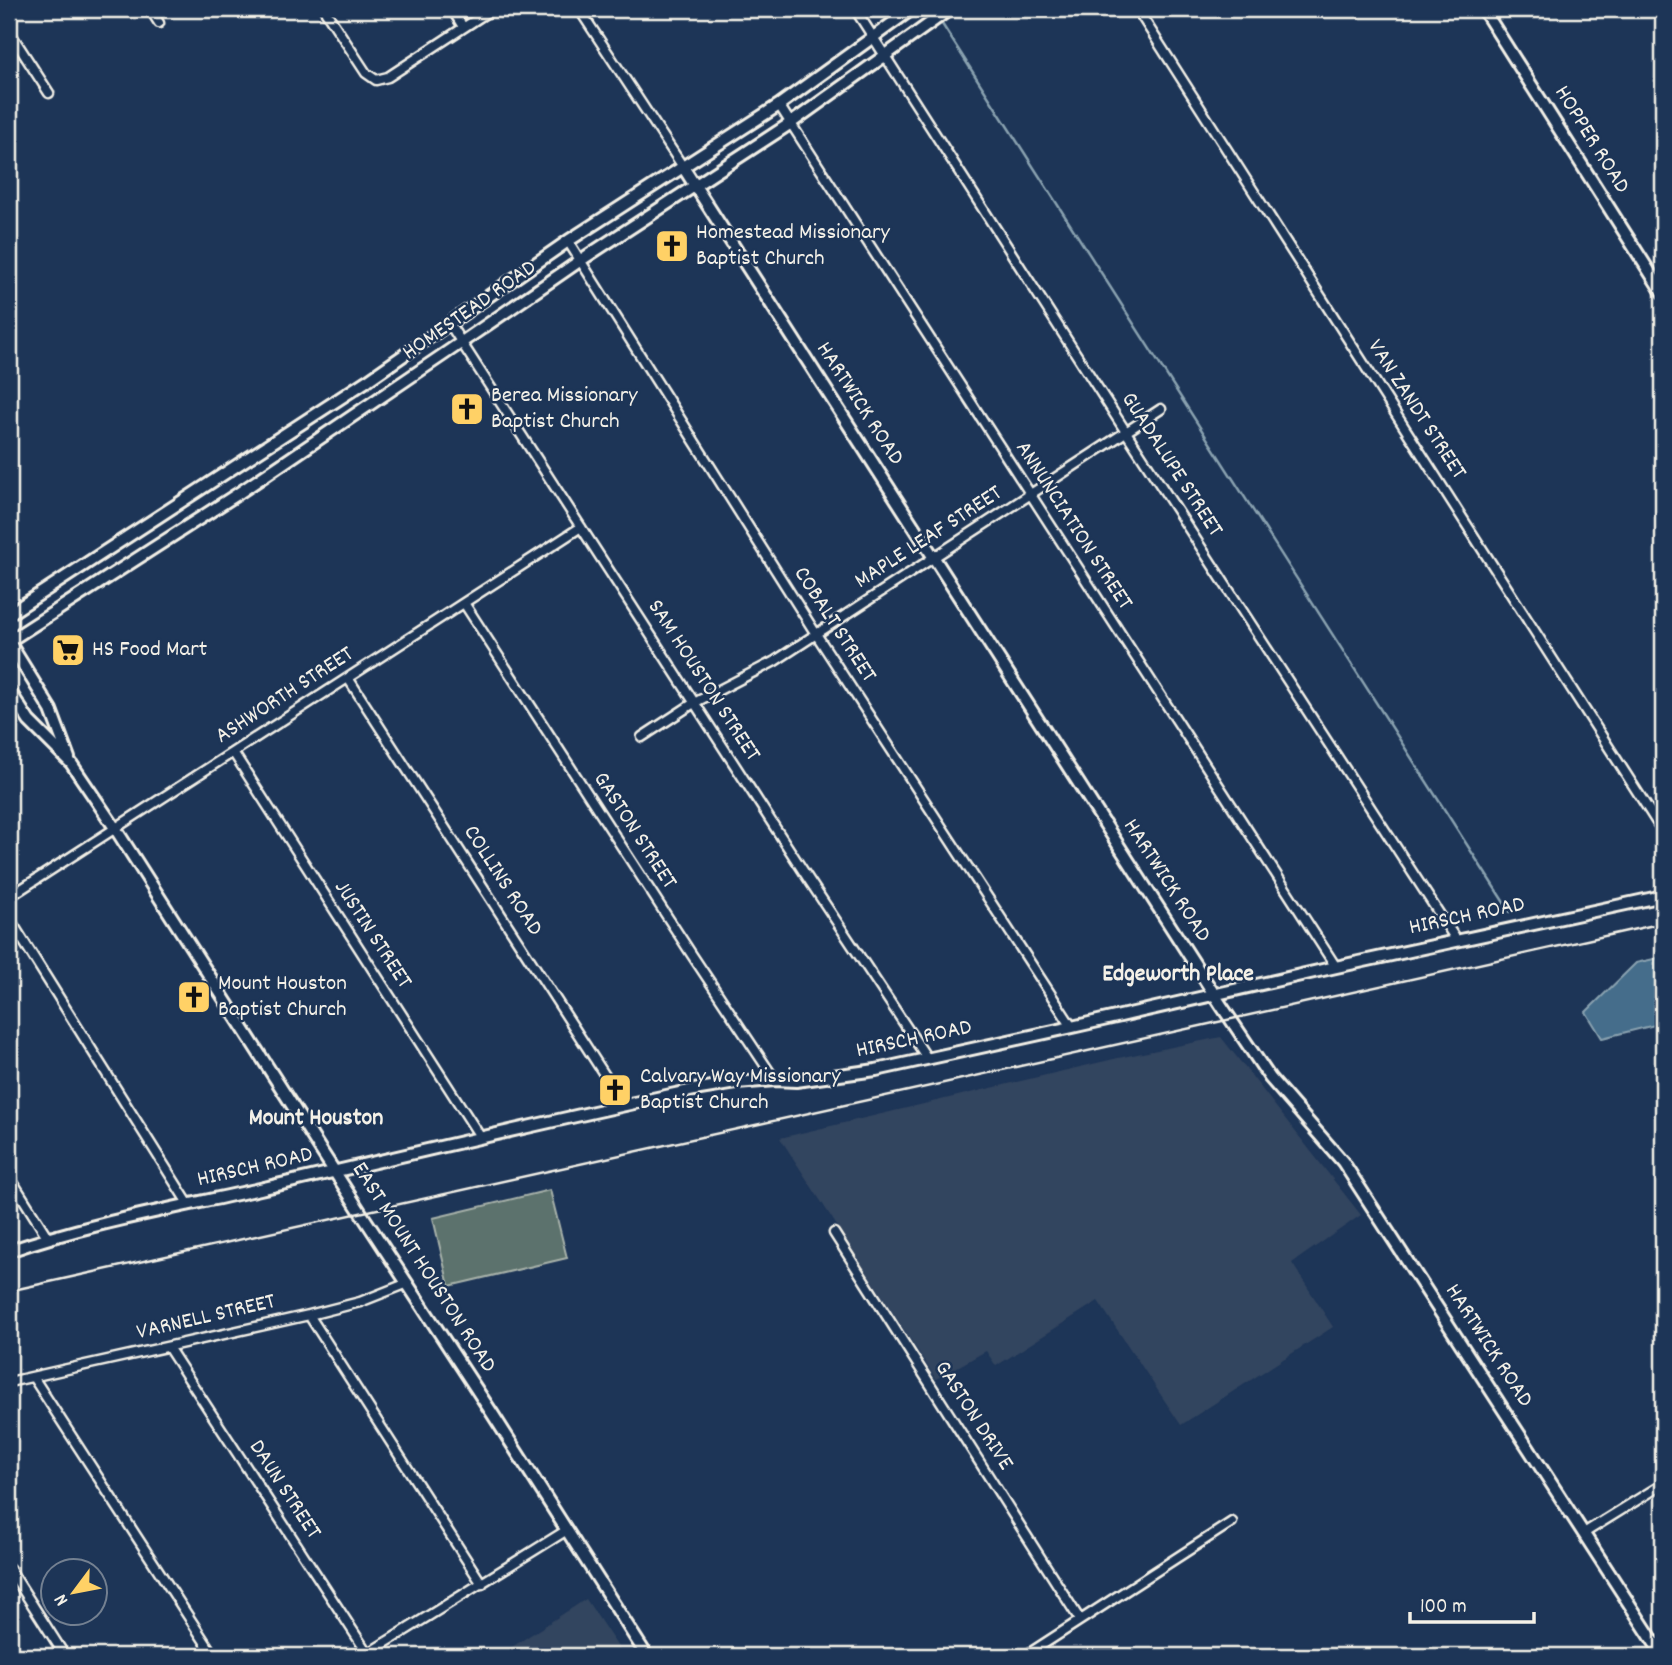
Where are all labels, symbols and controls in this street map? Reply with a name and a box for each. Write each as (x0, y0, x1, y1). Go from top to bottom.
street label: HOPPER ROAD (1545, 80, 1637, 200)
place label: Homestead Missionary Baptist Church (696, 217, 891, 276)
church icon: Homestead Missionary Baptist Church (653, 227, 691, 265)
street label: HOMESTEAD ROAD (396, 252, 544, 370)
street label: VAN ZANDT STREET (1358, 333, 1474, 487)
street label: HARTWICK ROAD (807, 336, 911, 472)
place label: Berea Missionary Baptist Church (491, 380, 638, 439)
street label: GUADALUPE STREET (1112, 386, 1230, 544)
church icon: Berea Missionary Baptist Church (448, 390, 486, 428)
street label: ANNUNCIATION STREET (1006, 435, 1140, 617)
street label: MAPLE LEAF STREET (849, 478, 1009, 598)
street label: COBALT STREET (784, 560, 884, 690)
street label: SAM HOUSTON STREET (638, 593, 768, 769)
supermarket icon: HS Food Mart (49, 631, 87, 669)
place label: HS Food Mart (92, 634, 207, 667)
street label: ASHWORTH STREET (209, 639, 361, 753)
street label: GASTON STREET (584, 766, 684, 896)
street label: HARTWICK ROAD (1114, 813, 1218, 949)
street label: COLLINS ROAD (454, 819, 550, 943)
street label: JUSTIN STREET (325, 874, 419, 996)
street label: HIRSCH ROAD (1406, 889, 1528, 945)
district label: Edgeworth Place (1102, 958, 1254, 992)
place label: Mount Houston Baptist Church (218, 968, 347, 1027)
church icon: Mount Houston Baptist Church (175, 978, 213, 1016)
street label: HIRSCH ROAD (853, 1012, 975, 1068)
place label: Calvary Way Missionary Baptist Church (640, 1061, 841, 1120)
church icon: Calvary Way Missionary Baptist Church (596, 1071, 634, 1109)
district label: Mount Houston (249, 1102, 383, 1136)
street label: HIRSCH ROAD (194, 1139, 316, 1197)
street label: EAST MOUNT HOUSTON ROAD (342, 1156, 504, 1380)
street label: HARTWICK ROAD (1436, 1278, 1540, 1414)
street label: VARNELL STREET (133, 1286, 279, 1350)
street label: GASTON DRIVE (925, 1355, 1021, 1478)
street label: DAUN STREET (239, 1434, 329, 1546)
north arrow (38, 1556, 108, 1626)
scale bar (1410, 1581, 1534, 1625)
text: N (49, 1588, 76, 1610)
text: 100 m (1420, 1593, 1467, 1623)

